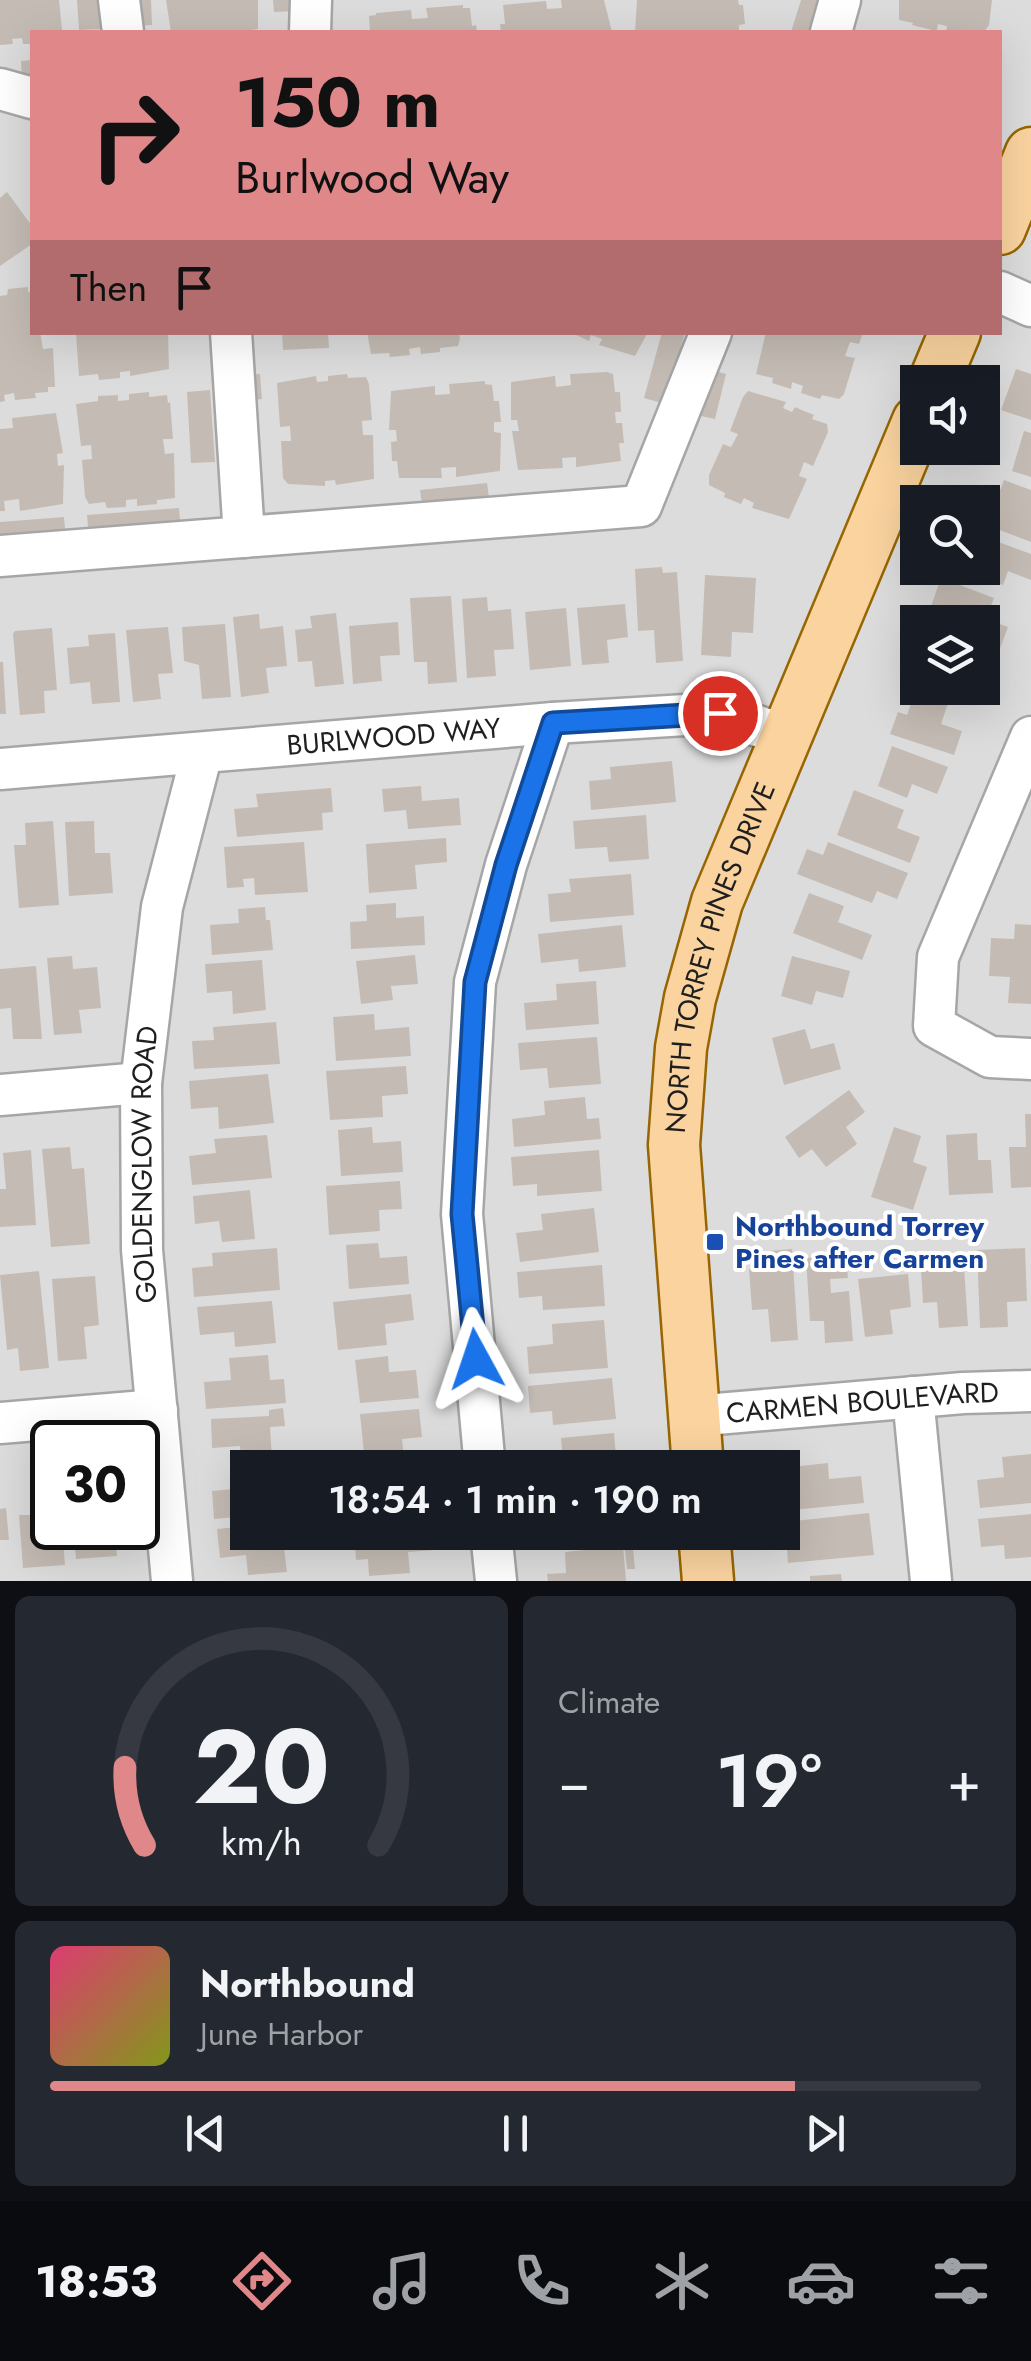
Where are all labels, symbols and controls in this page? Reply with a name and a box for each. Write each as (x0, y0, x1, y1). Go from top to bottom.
text: 150 m (235, 52, 441, 153)
icon: right (70, 70, 200, 200)
text: Burlwood Way (235, 145, 509, 210)
text: Then (70, 260, 147, 315)
icon: arrive (167, 260, 222, 315)
map controls (900, 365, 1000, 705)
button: sound (900, 365, 1000, 465)
button: search (900, 485, 1000, 585)
button: layers (900, 605, 1000, 705)
pin (678, 671, 763, 756)
icon: arrive (693, 686, 748, 741)
street label: BURLWOOD WAY (285, 707, 503, 766)
street label: NORTH TORREY PINES DRIVE (655, 776, 786, 1135)
street label: GOLDENGLOW ROAD (121, 1023, 169, 1305)
place label: Northbound Torrey Pines after Carmen (735, 1206, 984, 1279)
marker: Northbound Torrey Pines after Carmen (704, 1231, 726, 1253)
position arrow (424, 1307, 528, 1411)
street label: CARMEN BOULEVARD (725, 1372, 999, 1434)
speed limit sign: 30 (30, 1420, 160, 1550)
text: 18:54 · 1 min · 190 m (328, 1472, 702, 1527)
text: Climate (558, 1679, 660, 1725)
text: 20 (193, 1692, 330, 1842)
text: 19° (715, 1727, 822, 1835)
text: − (558, 1742, 590, 1822)
text: + (947, 1742, 981, 1822)
text: km/h (221, 1817, 302, 1868)
text: Northbound (200, 1956, 415, 2011)
text: June Harbor (200, 2011, 363, 2057)
icon: previous (178, 2106, 233, 2161)
icon: pause (488, 2106, 543, 2161)
icon: next (798, 2106, 853, 2161)
icon: directions (227, 2246, 297, 2316)
icon: music (367, 2246, 437, 2316)
icon: phone (507, 2246, 577, 2316)
icon: climate (647, 2246, 717, 2316)
icon: car (786, 2246, 856, 2316)
icon: filters (926, 2246, 996, 2316)
text: 18:53 (35, 2249, 157, 2314)

